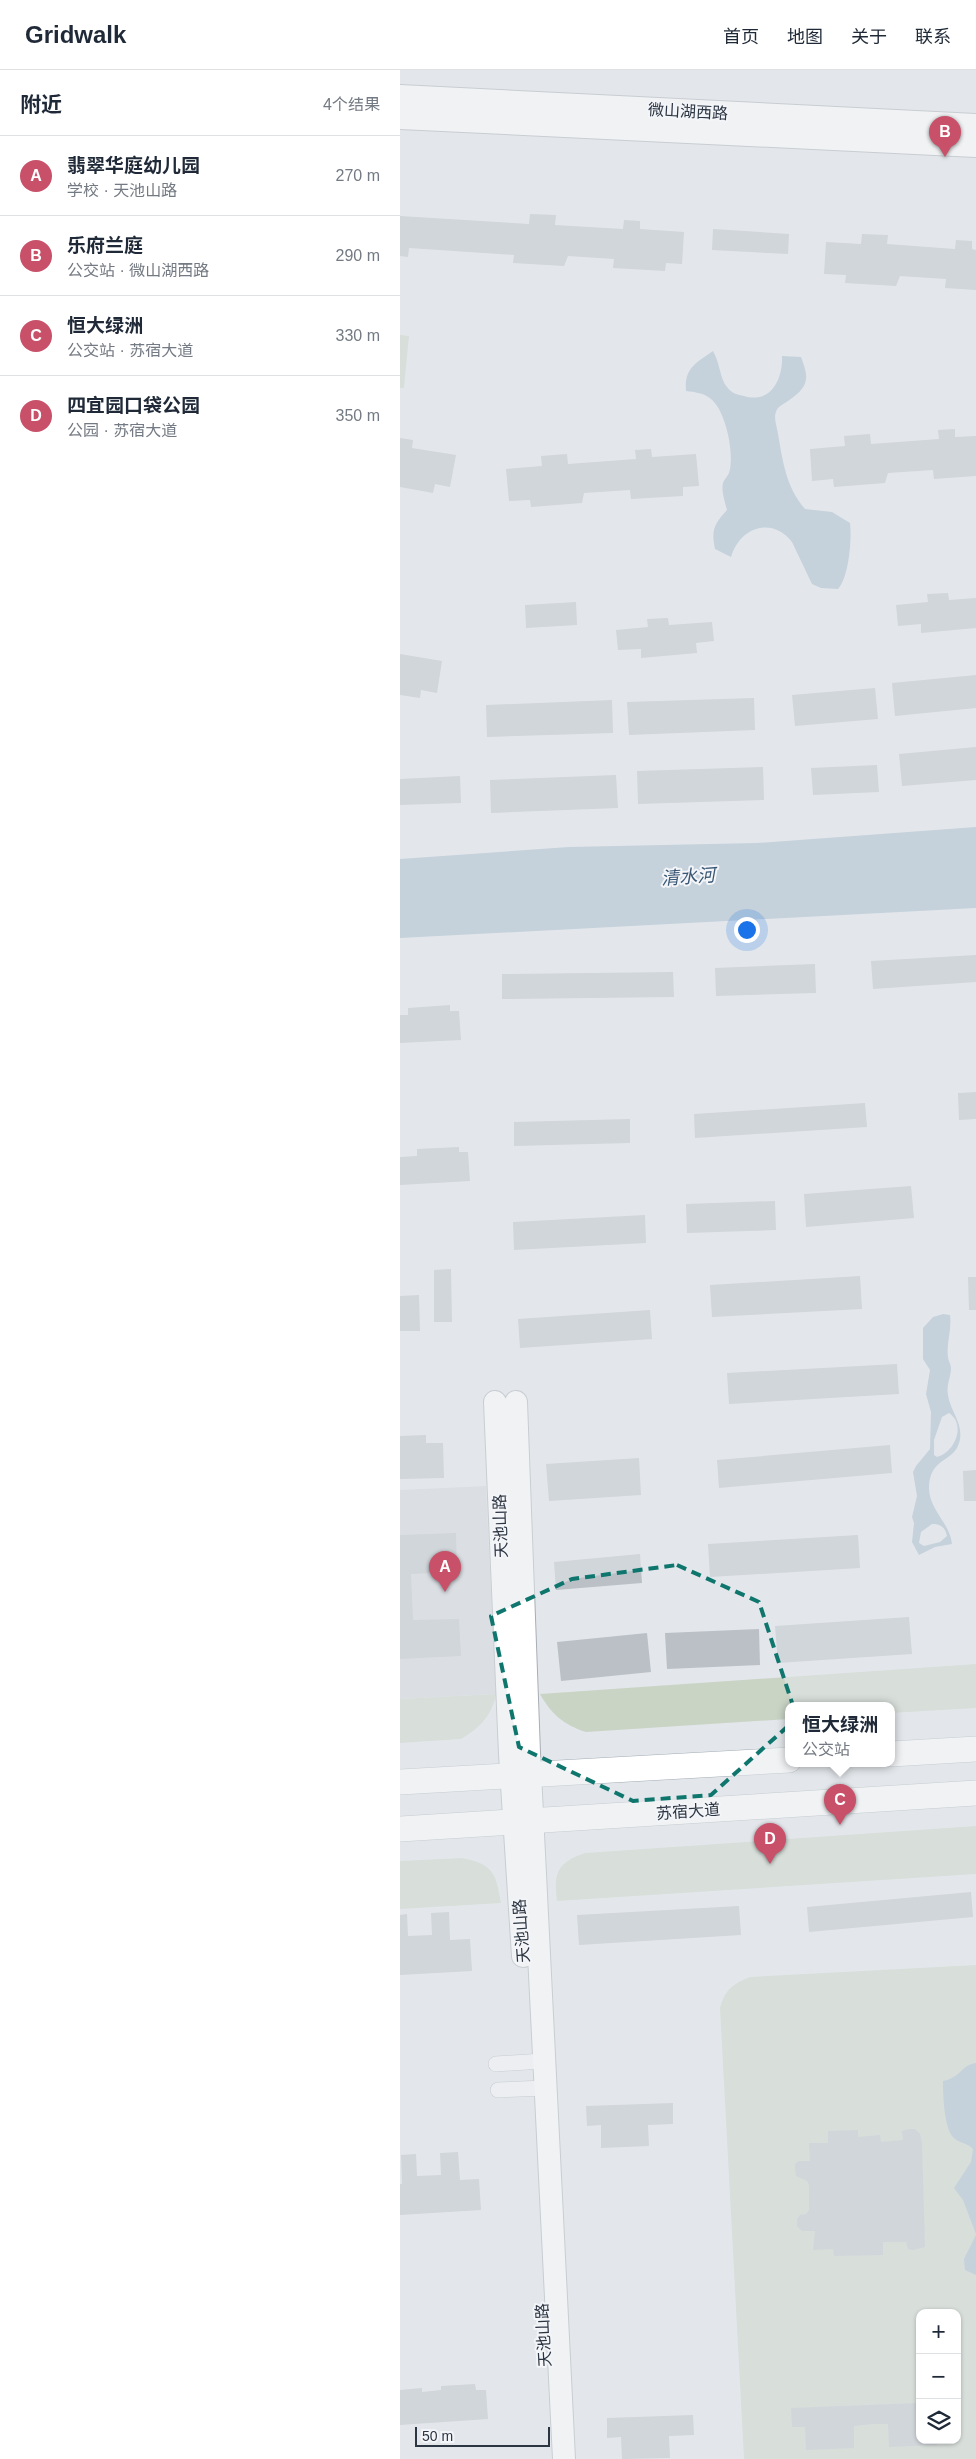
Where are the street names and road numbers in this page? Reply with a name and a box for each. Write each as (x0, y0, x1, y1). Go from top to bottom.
street label: 微山湖西路 (648, 101, 728, 122)
street label: 天池山路 (491, 1494, 510, 1558)
street label: 苏宿大道 (656, 1801, 721, 1822)
street label: 天池山路 (511, 1898, 532, 1963)
street label: 天池山路 (533, 2303, 554, 2367)

